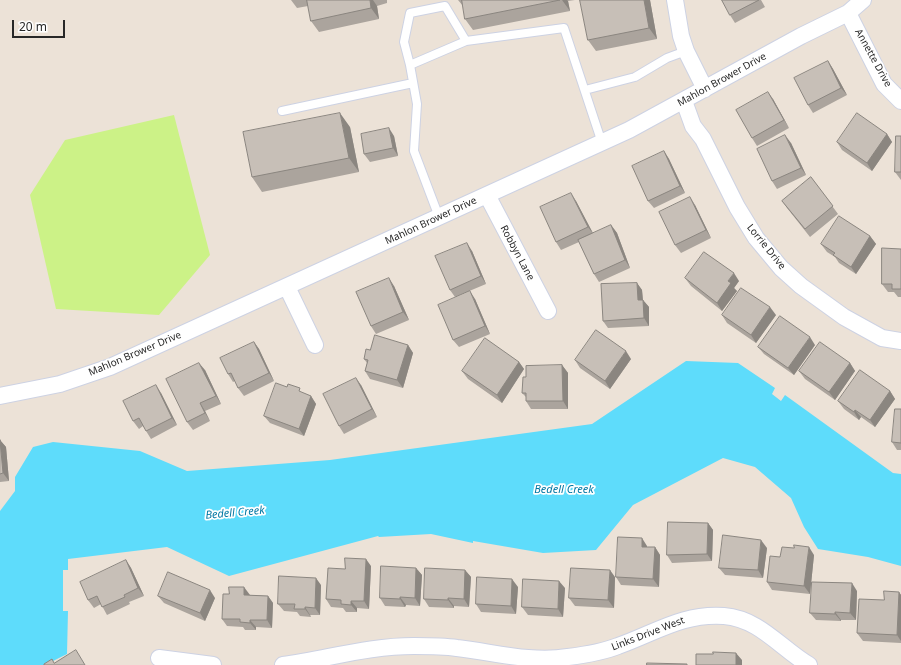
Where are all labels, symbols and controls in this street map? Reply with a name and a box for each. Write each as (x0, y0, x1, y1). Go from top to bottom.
scale bar (14, 12, 67, 38)
text: 20 m (19, 18, 47, 35)
street label: Annette Drive (852, 27, 894, 89)
street label: Mahlon Brower Drive (676, 51, 768, 109)
street label: Mahlon Brower Drive (383, 195, 479, 247)
street label: Lorrie Drive (744, 222, 788, 272)
street label: Robbyn Lane (497, 223, 537, 283)
street label: Mahlon Brower Drive (87, 329, 183, 379)
water label: Bedell Creek (534, 483, 594, 497)
water label: Bedell Creek (205, 504, 265, 522)
street label: Links Drive West (610, 615, 686, 653)

